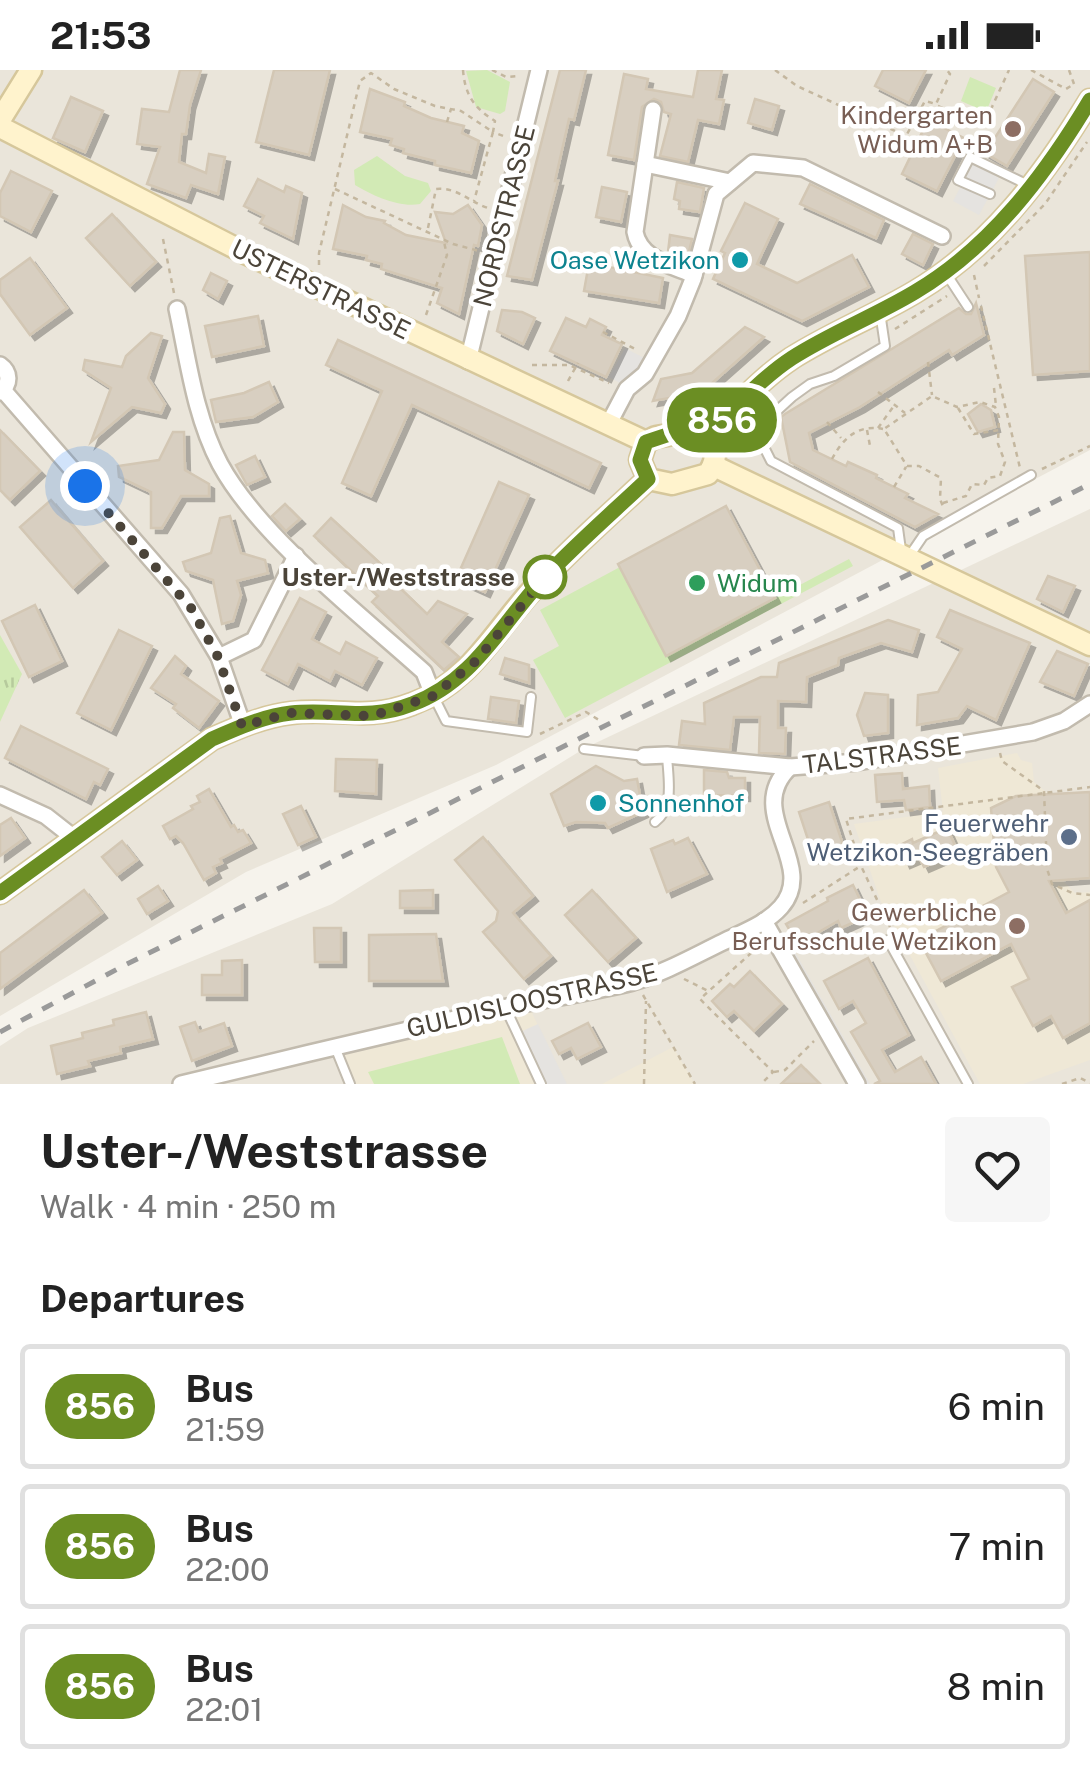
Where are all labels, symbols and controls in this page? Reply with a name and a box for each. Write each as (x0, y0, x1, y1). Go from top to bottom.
text: 21:53 (50, 13, 152, 58)
place label: Kindergarten Widum A+B (840, 100, 993, 159)
marker: Kindergarten Widum A+B (1002, 118, 1024, 140)
street label: NORDSTRASSE (467, 122, 541, 310)
street label: USTERSTRASSE (227, 233, 415, 345)
place label: Oase Wetzikon (550, 245, 720, 275)
marker: Oase Wetzikon (729, 249, 751, 271)
line badge: 856 (664, 388, 780, 452)
text: 856 (687, 400, 757, 441)
your location (60, 461, 110, 511)
marker: Uster-/Weststrasse (524, 556, 566, 598)
place label: Uster-/Weststrasse (282, 562, 515, 592)
place label: Widum (717, 568, 798, 598)
marker: Widum (686, 572, 708, 594)
street label: TALSTRASSE (801, 730, 963, 780)
place label: Sonnenhof (618, 788, 744, 818)
marker: Sonnenhof (587, 792, 609, 814)
place label: Feuerwehr Wetzikon-Seegräben (807, 808, 1049, 867)
marker: Feuerwehr Wetzikon-Seegräben (1058, 826, 1080, 848)
place label: Gewerbliche Berufsschule Wetzikon (731, 897, 997, 956)
marker: Gewerbliche Berufsschule Wetzikon (1006, 915, 1028, 937)
street label: GULDISLOOSTRASSE (404, 957, 660, 1043)
button: heart (945, 1117, 1050, 1222)
text: Uster-/Weststrasse (40, 1122, 488, 1179)
text: Walk · 4 min · 250 m (40, 1188, 336, 1225)
text: Departures (40, 1276, 245, 1321)
text: Bus (185, 1366, 254, 1411)
text: 6 min (948, 1384, 1045, 1429)
text: 856 (65, 1386, 135, 1427)
text: 21:59 (185, 1411, 265, 1448)
text: Bus (185, 1506, 254, 1551)
text: 7 min (948, 1524, 1045, 1569)
text: 856 (65, 1526, 135, 1567)
text: 22:00 (185, 1551, 270, 1588)
text: Bus (185, 1646, 254, 1691)
text: 8 min (947, 1664, 1045, 1709)
text: 856 (65, 1666, 135, 1707)
text: 22:01 (185, 1691, 263, 1728)

